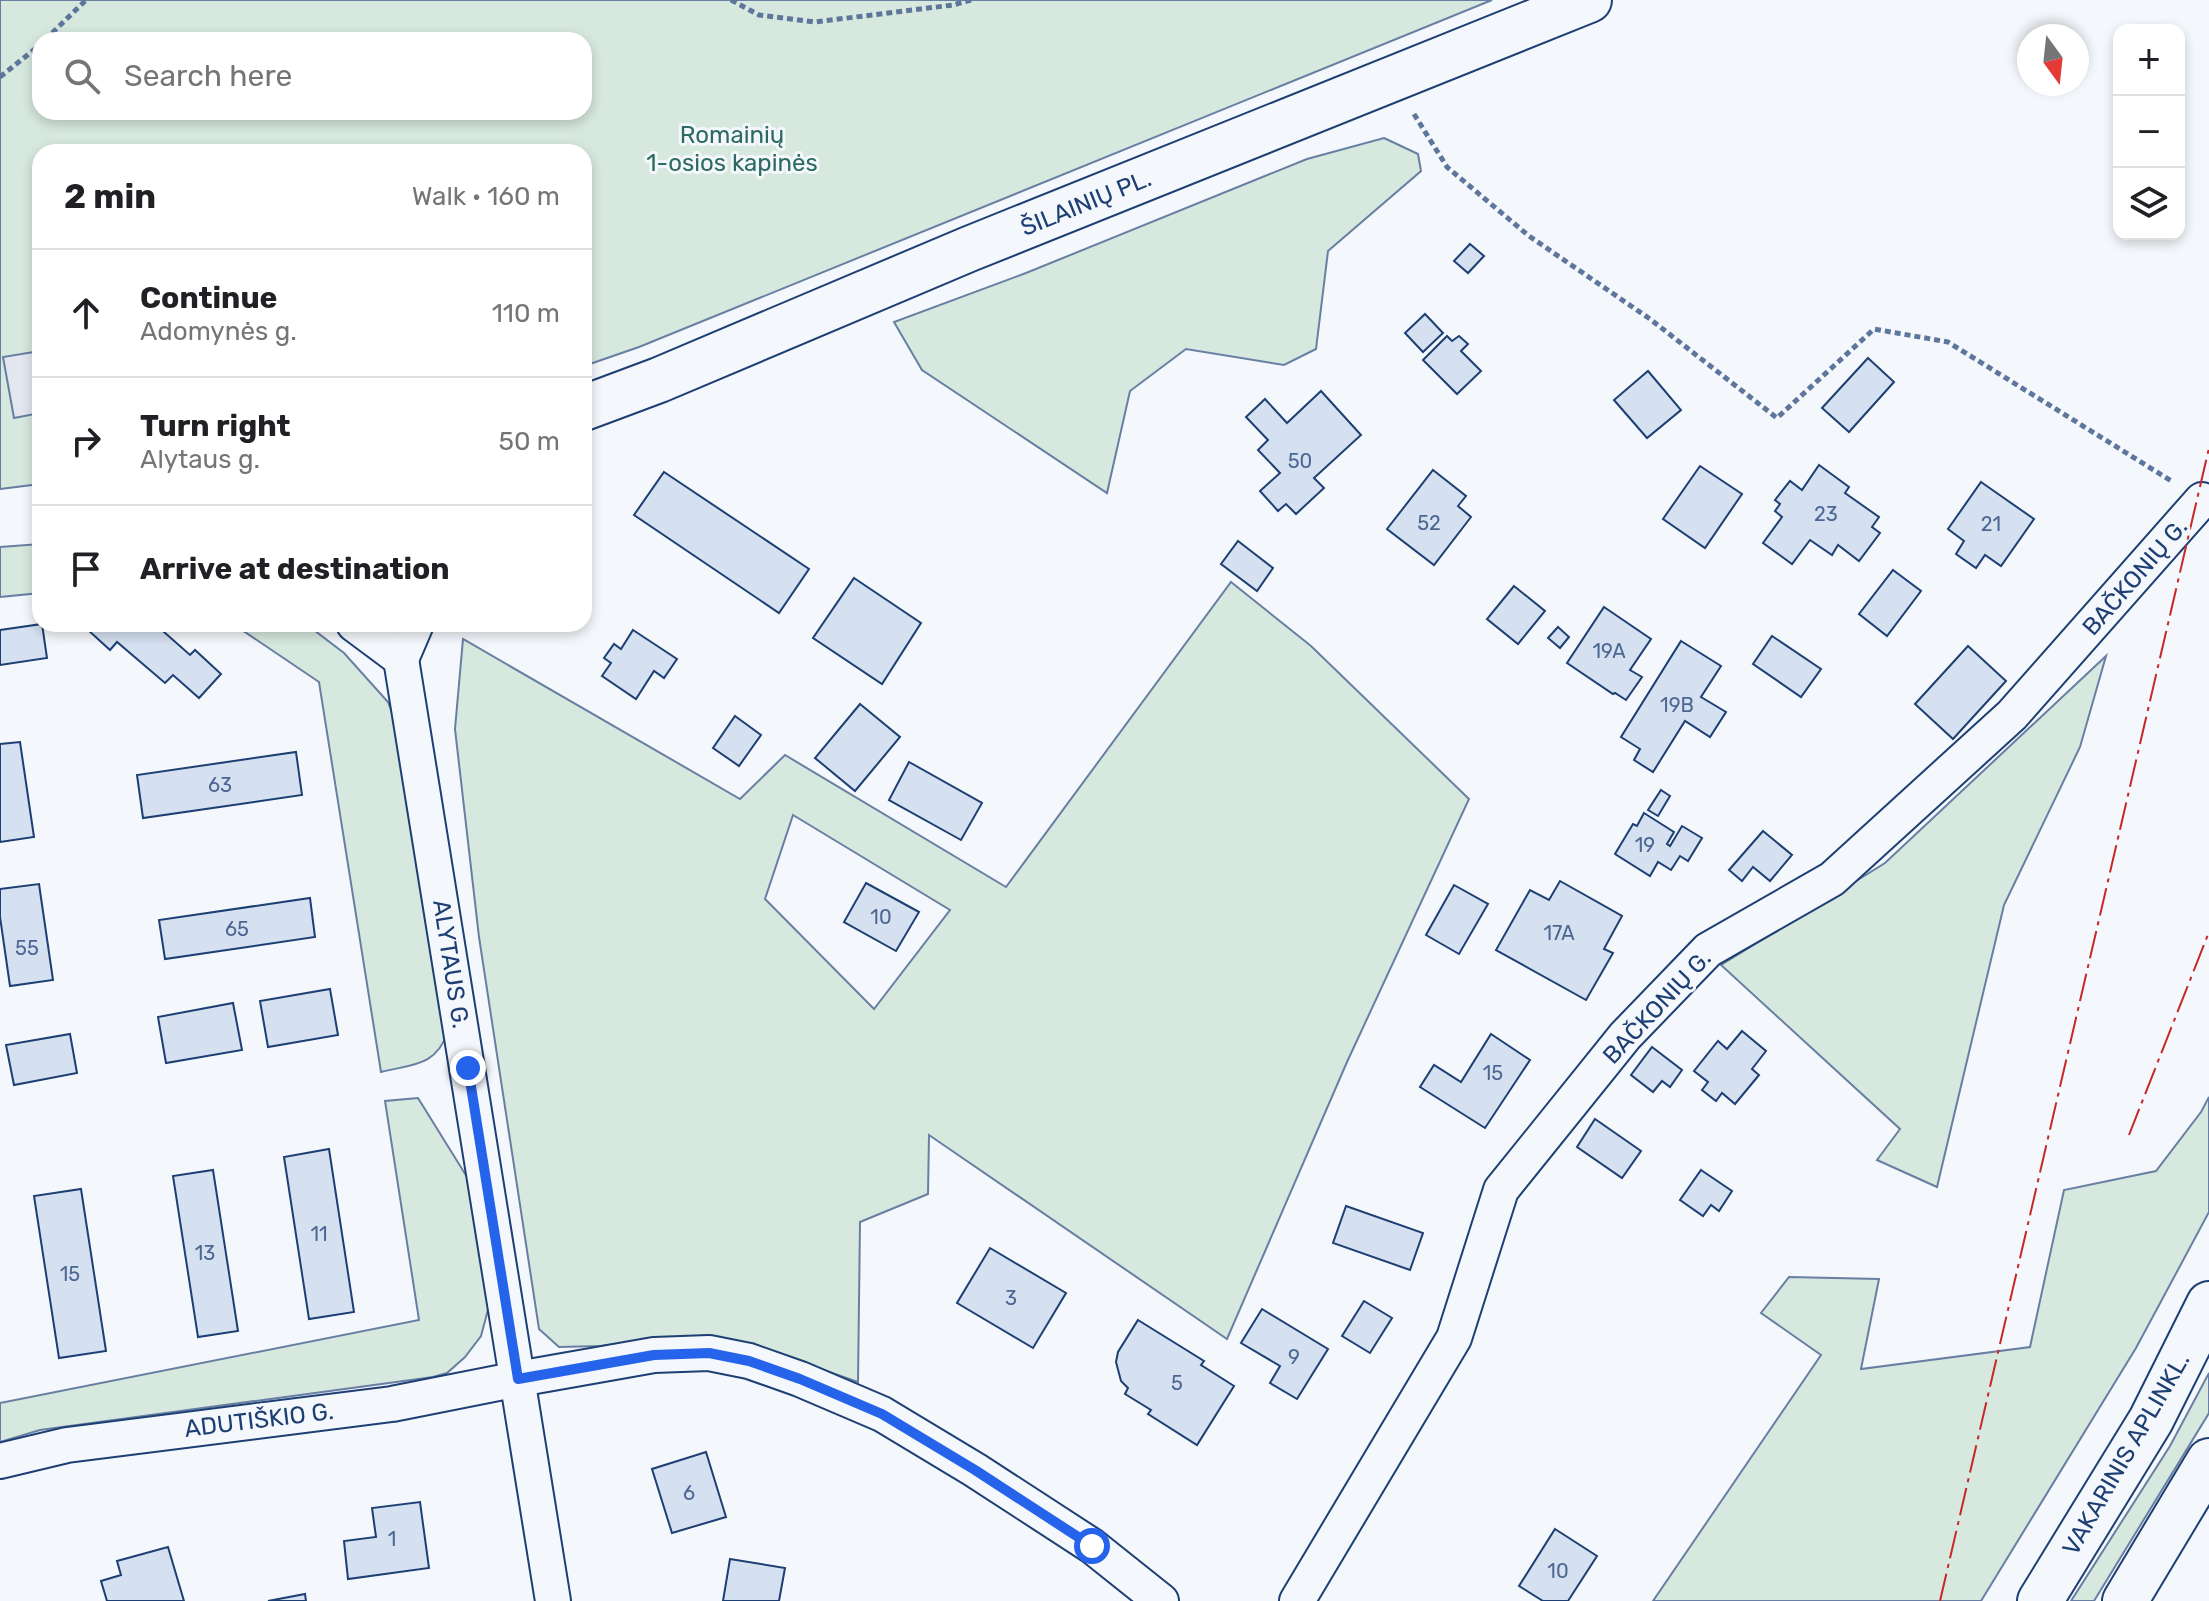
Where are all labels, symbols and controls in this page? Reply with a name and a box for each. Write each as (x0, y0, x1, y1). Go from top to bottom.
north arrow (2017, 24, 2089, 96)
map controls (2113, 24, 2185, 240)
button: + (2113, 24, 2185, 96)
search box (32, 32, 592, 120)
icon: search (60, 54, 104, 98)
text: Search here (124, 58, 292, 94)
button: − (2113, 96, 2185, 168)
park label: Romainių 1-osios kapinės (646, 121, 818, 177)
street label: ŠILAINIŲ PL. (1017, 164, 1155, 242)
button: layers (2113, 168, 2185, 240)
text: 2 min (64, 176, 156, 217)
text: Walk · 160 m (412, 181, 560, 212)
text: Continue (140, 280, 277, 316)
icon: ahead (64, 291, 108, 335)
text: 110 m (492, 298, 560, 329)
text: Adomynės g. (140, 316, 297, 347)
text: Turn right (140, 408, 291, 444)
icon: right (64, 419, 108, 463)
text: 50 m (499, 426, 560, 457)
text: Alytaus g. (140, 444, 260, 475)
house number: 50 (1288, 449, 1312, 473)
house number: 23 (1814, 502, 1838, 526)
house number: 52 (1417, 511, 1441, 535)
house number: 21 (1981, 512, 2001, 536)
street label: BAČKONIŲ G. (2077, 513, 2193, 641)
icon: arrive (64, 547, 108, 591)
text: Arrive at destination (140, 551, 450, 587)
house number: 19A (1592, 639, 1626, 663)
house number: 19B (1660, 693, 1694, 717)
house number: 63 (208, 773, 232, 797)
house number: 19 (1635, 833, 1655, 857)
street label: ALYTAUS G. (427, 898, 475, 1030)
house number: 10 (870, 905, 892, 929)
house number: 65 (225, 917, 249, 941)
house number: 17A (1543, 921, 1575, 945)
house number: 55 (15, 936, 39, 960)
street label: BAČKONIŲ G. (1597, 944, 1717, 1070)
route end (450, 1050, 486, 1086)
house number: 15 (1483, 1061, 1503, 1085)
house number: 11 (310, 1222, 328, 1246)
house number: 13 (195, 1241, 215, 1265)
house number: 15 (60, 1262, 80, 1286)
house number: 3 (1005, 1286, 1017, 1310)
house number: 9 (1288, 1345, 1300, 1369)
street label: VAKARINIS APLINKL. (2057, 1348, 2195, 1560)
house number: 5 (1171, 1371, 1183, 1395)
street label: ADUTIŠKIO G. (183, 1397, 335, 1443)
house number: 6 (683, 1481, 695, 1505)
house number: 1 (388, 1527, 396, 1551)
route start (1074, 1528, 1110, 1564)
house number: 10 (1547, 1559, 1569, 1583)

